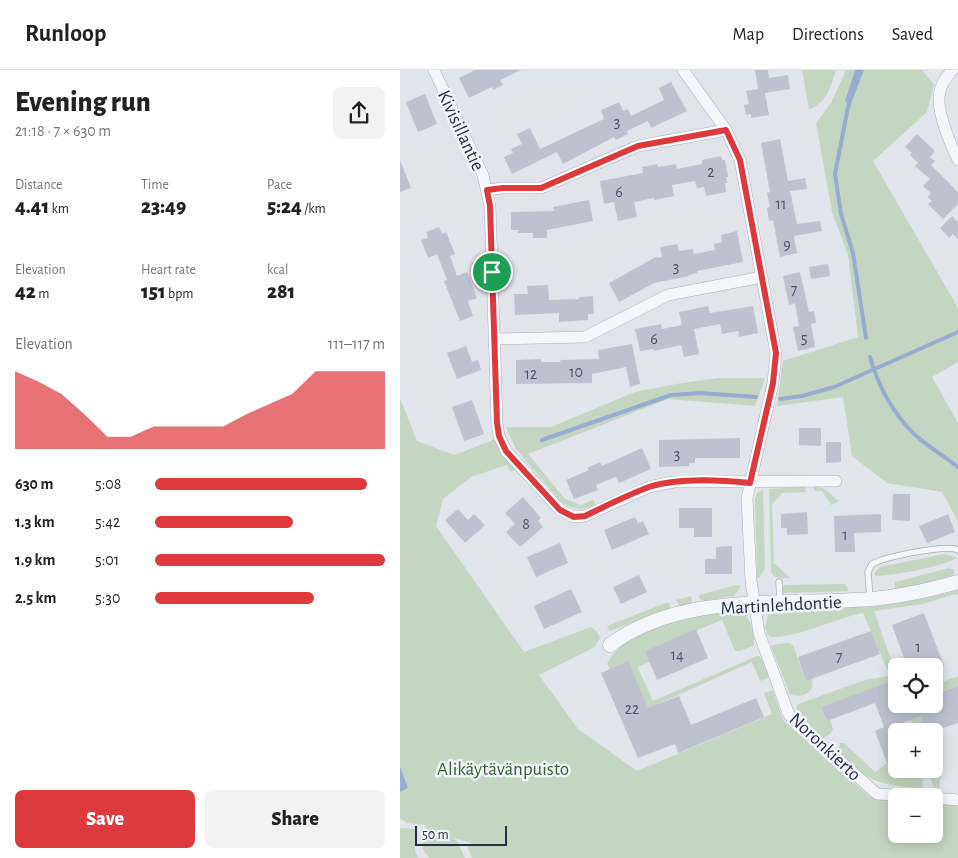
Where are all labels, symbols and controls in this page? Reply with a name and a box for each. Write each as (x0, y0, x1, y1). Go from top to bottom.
text: Runloop (25, 22, 106, 46)
text: Map (733, 26, 764, 44)
text: Directions (792, 26, 864, 44)
text: Saved (892, 26, 933, 44)
button: share (333, 87, 385, 139)
street label: Kivisillantie (434, 87, 488, 174)
text: Evening run (15, 89, 151, 117)
house number: 3 (614, 114, 620, 130)
text: 21:18 · 7 × 630 m (15, 123, 111, 139)
house number: 2 (707, 164, 715, 180)
text: Distance (15, 178, 62, 192)
text: Time (141, 178, 169, 192)
text: Pace (267, 178, 292, 192)
house number: 6 (615, 184, 623, 200)
text: 4.41 (15, 196, 49, 217)
text: 23:49 (141, 196, 186, 217)
text: 5:24 (267, 196, 302, 217)
house number: 11 (775, 196, 787, 212)
text: km (49, 202, 69, 216)
text: /km (302, 202, 326, 216)
house number: 9 (783, 237, 791, 253)
pin (471, 251, 513, 293)
icon: arrive (478, 258, 506, 286)
house number: 3 (673, 259, 679, 275)
text: Elevation (15, 263, 66, 277)
text: Heart rate (141, 263, 196, 277)
text: kcal (267, 263, 288, 277)
text: 42 (15, 281, 36, 302)
text: 151 (141, 281, 166, 302)
text: 281 (267, 281, 295, 302)
house number: 7 (791, 282, 798, 298)
text: m (36, 287, 49, 301)
text: bpm (166, 287, 193, 301)
house number: 5 (801, 330, 807, 346)
house number: 6 (650, 331, 658, 347)
text: Elevation (15, 336, 73, 352)
text: 111–117 m (328, 336, 385, 352)
house number: 10 (569, 364, 583, 380)
house number: 12 (525, 366, 537, 382)
house number: 3 (674, 446, 680, 462)
text: 630 m (15, 476, 53, 492)
text: 5:08 (95, 476, 121, 492)
text: 1.3 km (15, 514, 55, 530)
text: 5:42 (95, 514, 120, 530)
house number: 8 (522, 516, 530, 532)
house number: 1 (842, 527, 848, 543)
text: 1.9 km (15, 552, 55, 568)
text: 5:01 (95, 552, 119, 568)
text: 2.5 km (15, 590, 56, 606)
text: 5:30 (95, 590, 120, 606)
street label: Martinlehdontie (720, 593, 842, 618)
house number: 1 (915, 639, 921, 655)
house number: 14 (670, 647, 684, 663)
house number: 7 (836, 649, 843, 665)
map controls (888, 658, 943, 843)
button: locate (888, 658, 943, 713)
house number: 22 (625, 701, 639, 717)
street label: Noronkierto (786, 709, 864, 785)
button: + (888, 723, 943, 778)
park label: Alikäytävänpuisto (437, 760, 569, 779)
button: − (888, 788, 943, 843)
button: Save (15, 790, 195, 848)
button: Share (205, 790, 385, 848)
scale bar (415, 823, 508, 846)
text: 50 m (422, 828, 449, 842)

